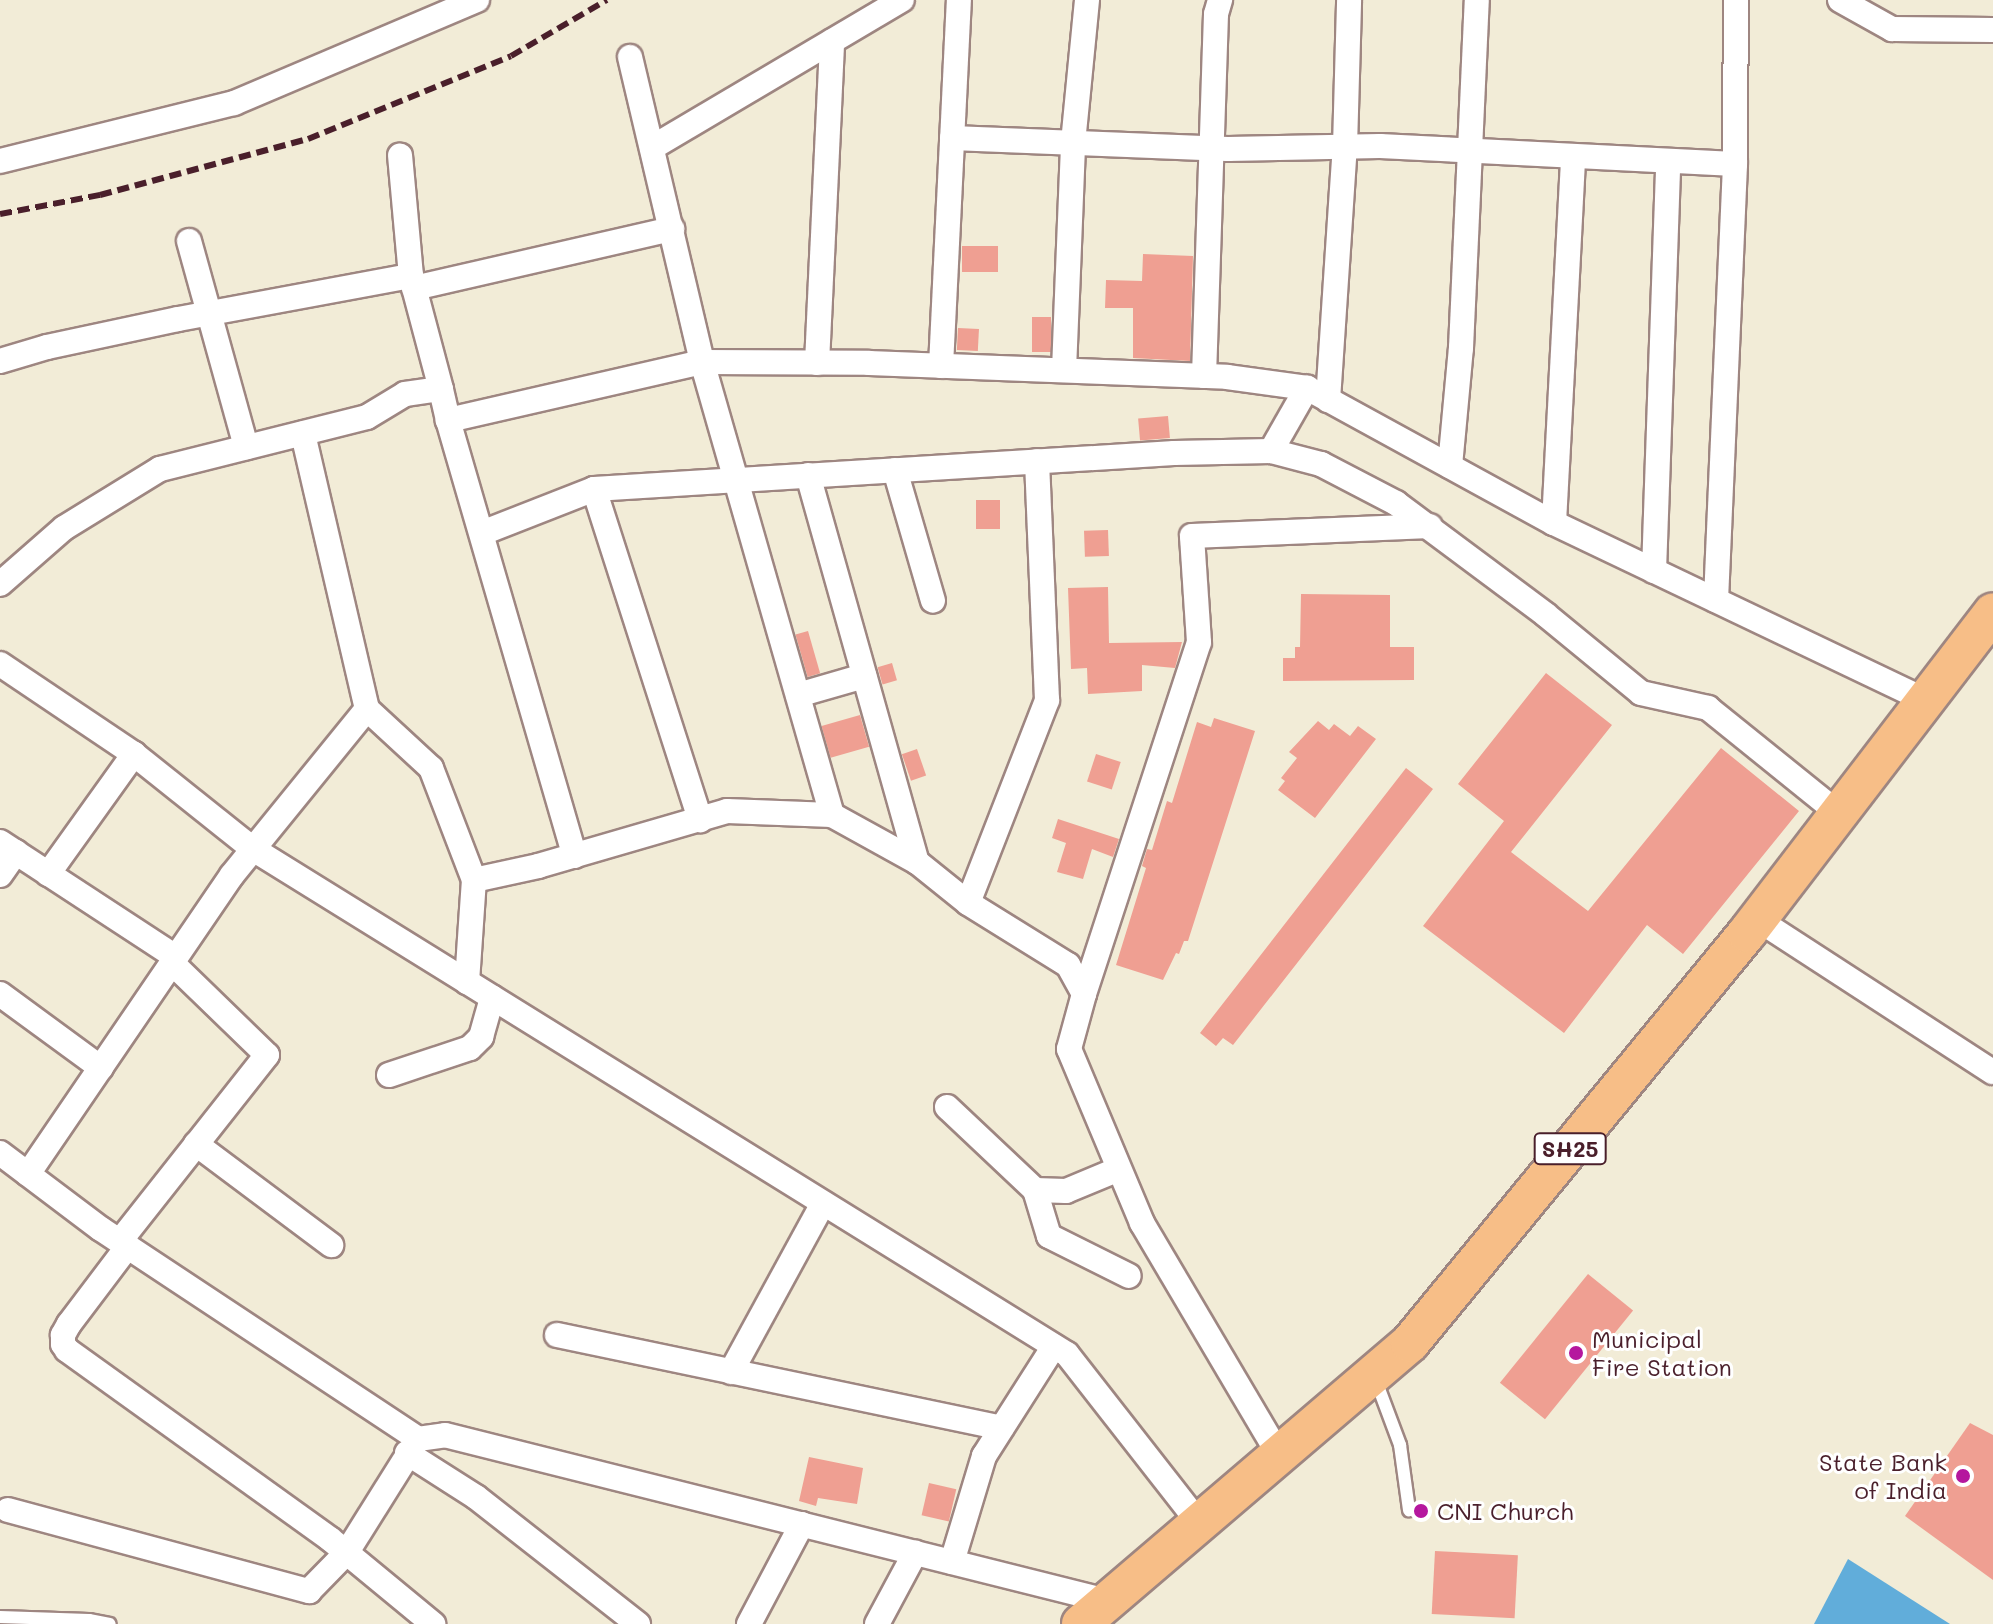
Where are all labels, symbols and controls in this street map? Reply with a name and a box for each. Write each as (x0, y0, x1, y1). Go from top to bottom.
road number: SH25 (1532, 1131, 1608, 1167)
place label: Municipal Fire Station (1592, 1325, 1732, 1381)
marker: Municipal Fire Station (1567, 1344, 1585, 1362)
place label: State Bank of India (1819, 1448, 1947, 1504)
marker: State Bank of India (1954, 1467, 1972, 1485)
place label: CNI Church (1437, 1497, 1574, 1525)
marker: CNI Church (1412, 1502, 1430, 1520)

